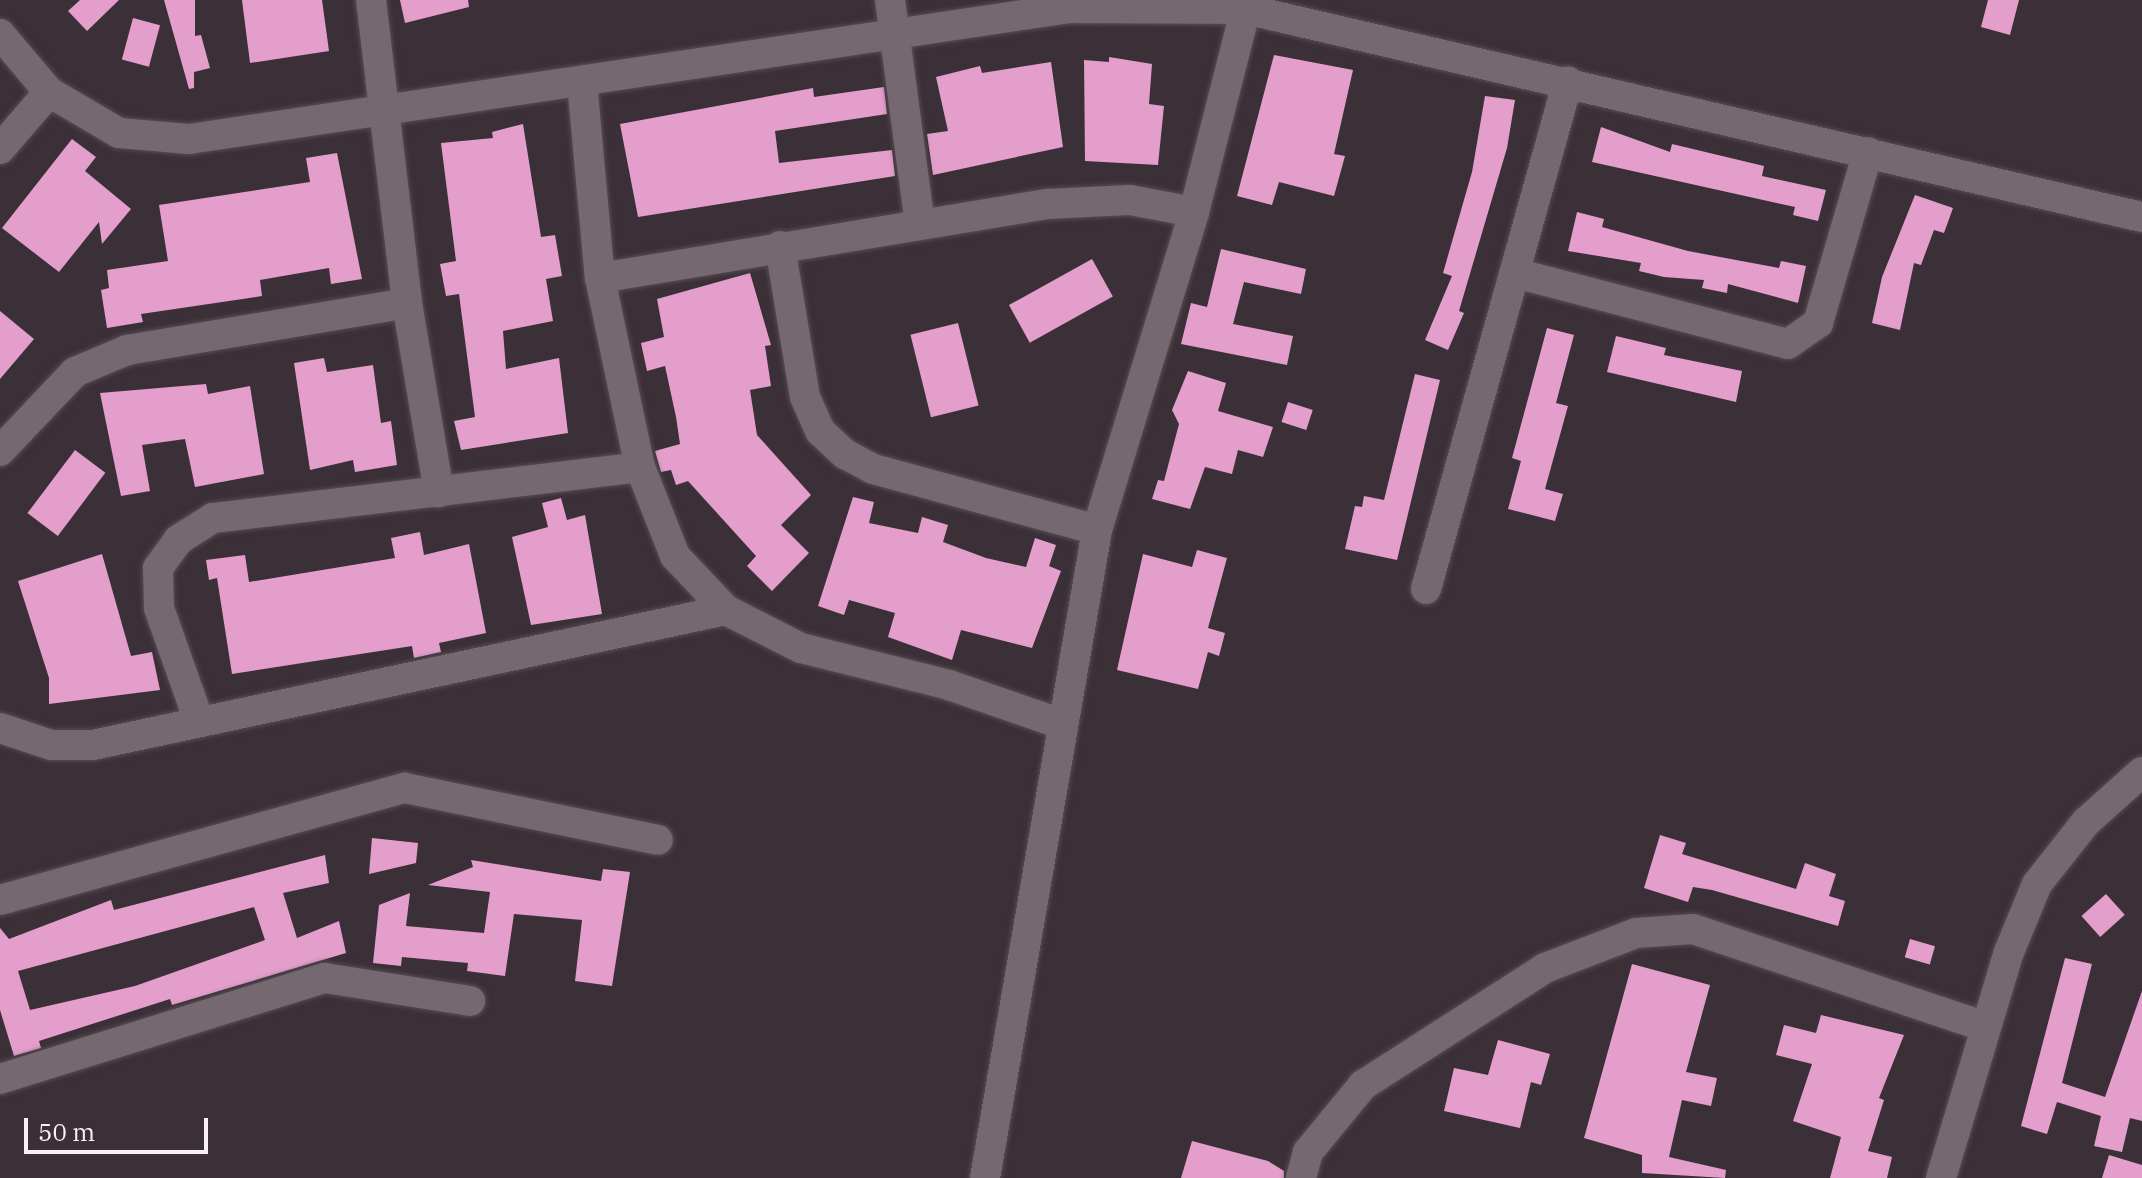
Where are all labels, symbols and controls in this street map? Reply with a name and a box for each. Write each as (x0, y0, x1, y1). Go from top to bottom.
scale bar (28, 1102, 212, 1152)
text: 50 m (38, 1116, 95, 1148)

